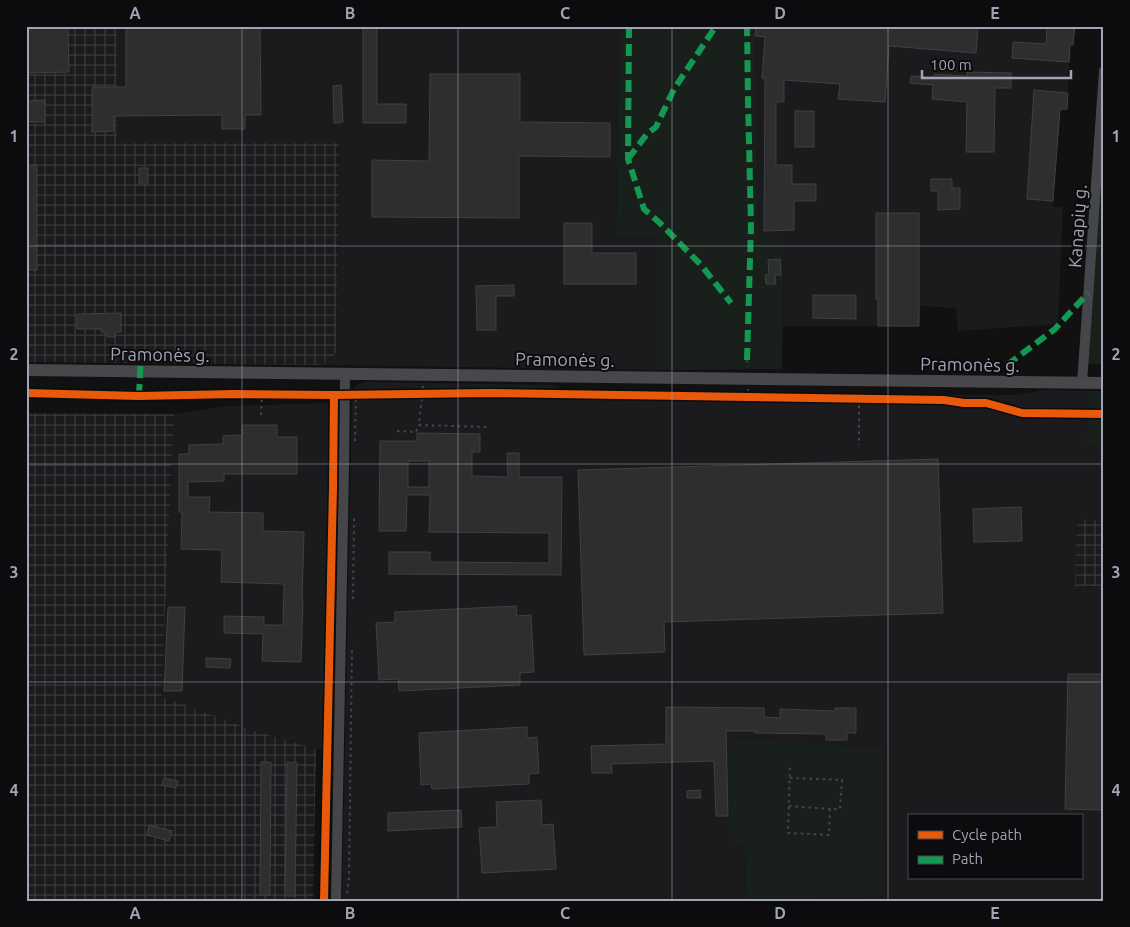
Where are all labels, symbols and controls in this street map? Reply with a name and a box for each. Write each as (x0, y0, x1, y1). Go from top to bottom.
text: A (129, 4, 141, 22)
text: B (345, 4, 355, 22)
text: C (560, 4, 570, 22)
text: D (774, 4, 786, 22)
text: E (990, 4, 1000, 22)
scale bar (922, 48, 1071, 80)
text: 100 m (930, 56, 972, 73)
text: 1 (9, 127, 19, 145)
text: 1 (1111, 127, 1121, 145)
street label: Kanapių g. (1064, 183, 1090, 269)
street label: Pramonės g. (110, 343, 210, 365)
text: 2 (9, 345, 19, 363)
text: 2 (1111, 345, 1121, 363)
street label: Pramonės g. (515, 348, 615, 370)
street label: Pramonės g. (920, 353, 1020, 375)
text: 3 (9, 563, 19, 581)
text: 3 (1111, 563, 1121, 581)
text: 4 (9, 781, 19, 799)
text: 4 (1111, 781, 1121, 799)
legend (908, 814, 1082, 880)
text: Cycle path (952, 826, 1022, 843)
text: Path (952, 850, 983, 867)
text: A (129, 904, 141, 922)
text: B (345, 904, 355, 922)
text: C (560, 904, 570, 922)
text: D (774, 904, 786, 922)
text: E (990, 904, 1000, 922)

